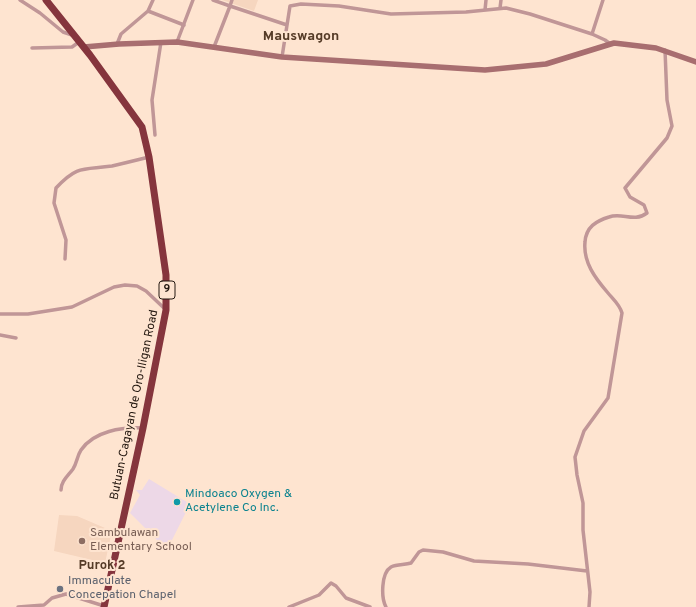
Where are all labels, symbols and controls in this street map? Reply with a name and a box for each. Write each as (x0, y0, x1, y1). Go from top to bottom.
district label: Mauswagon (263, 29, 339, 45)
road number: 9 (159, 281, 175, 299)
street label: Butuan-Cagayan de Oro-Iligan Road (108, 309, 162, 501)
place label: Mindoaco Oxygen & Acetylene Co Inc. (185, 488, 292, 516)
marker: Mindoaco Oxygen & Acetylene Co Inc. (172, 497, 182, 507)
place label: Sambulawan Elementary School (90, 527, 192, 555)
marker: Sambulawan Elementary School (77, 536, 87, 546)
district label: Purok 2 (79, 558, 125, 574)
place label: Immaculate Concepation Chapel (68, 575, 176, 603)
marker: Immaculate Concepation Chapel (55, 584, 65, 594)

